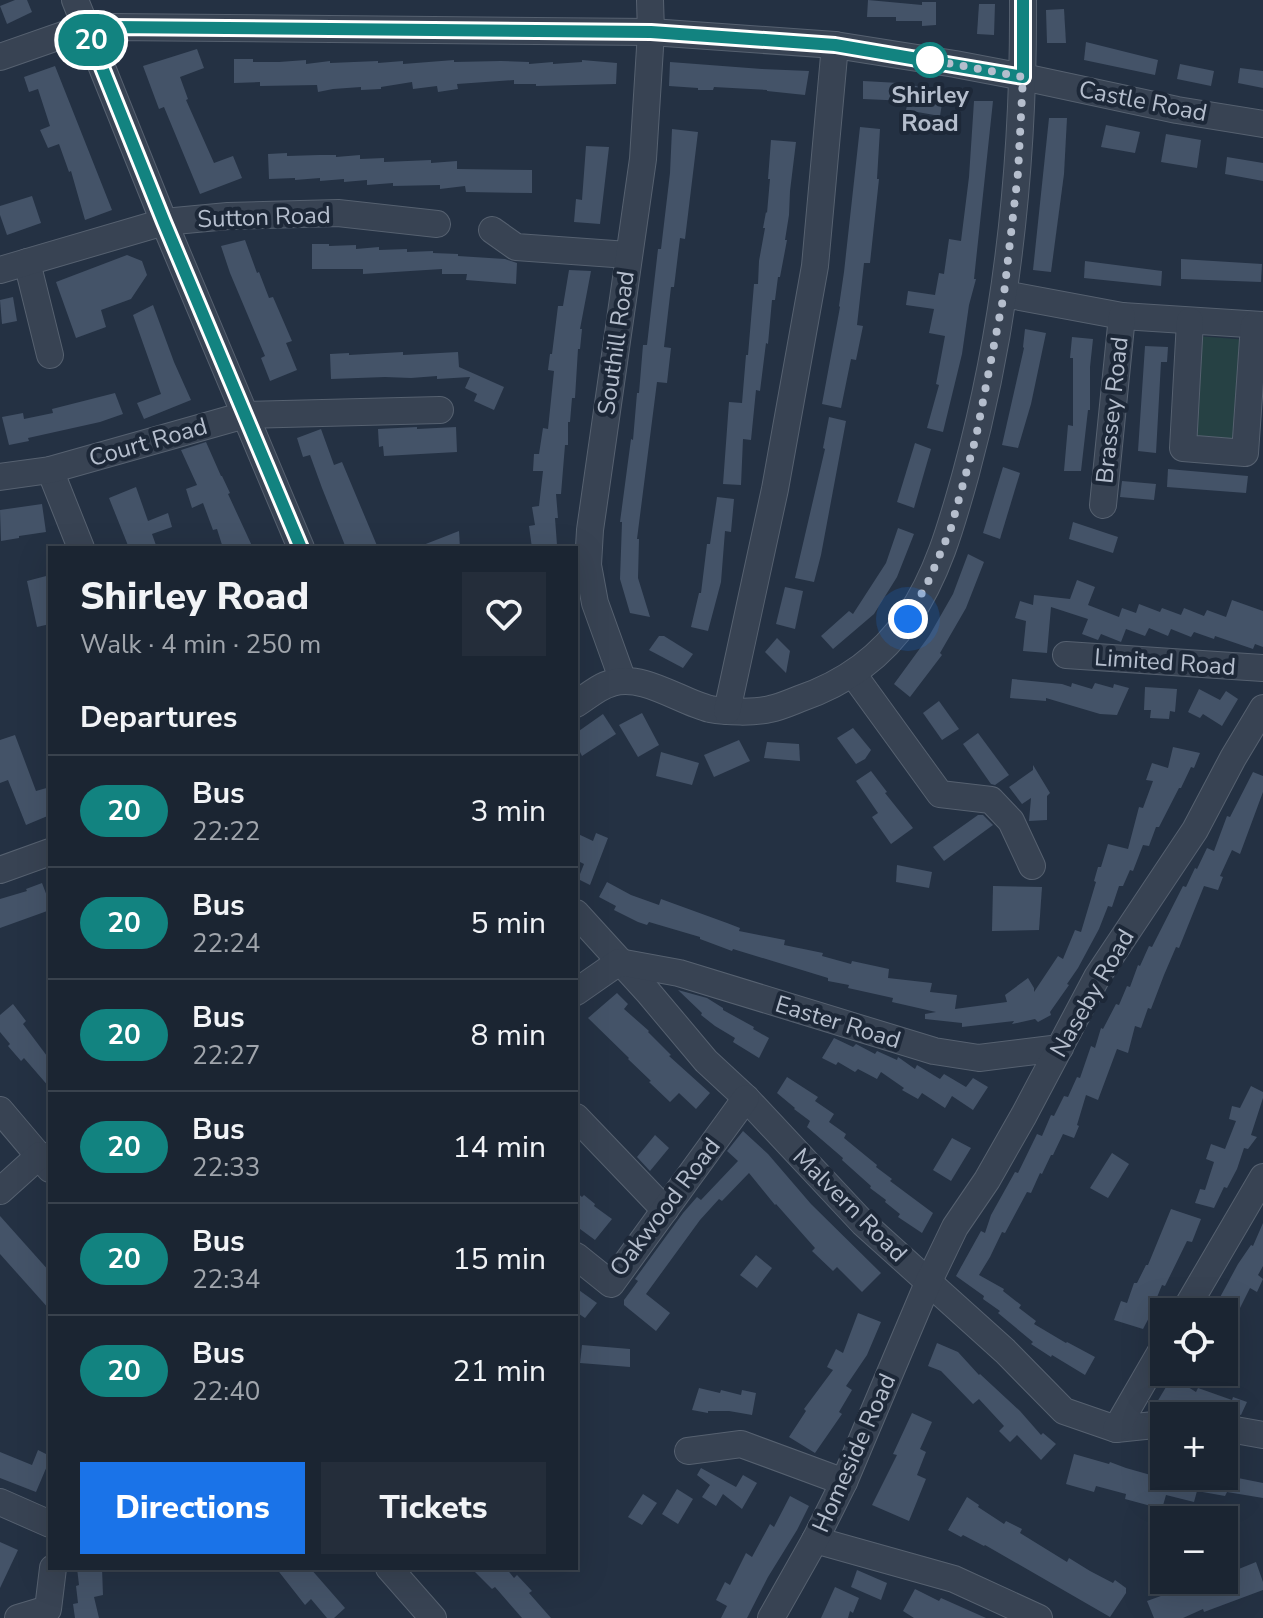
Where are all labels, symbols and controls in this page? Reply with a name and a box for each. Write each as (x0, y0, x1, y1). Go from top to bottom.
line badge: 20 (55, 14, 127, 66)
text: 20 (74, 21, 108, 59)
marker: Shirley Road (913, 43, 947, 77)
street label: Castle Road (1076, 73, 1210, 129)
place label: Shirley Road (891, 79, 969, 139)
street label: Sutton Road (197, 199, 331, 235)
street label: Southill Road (590, 269, 642, 417)
street label: Brassey Road (1088, 335, 1136, 485)
street label: Court Road (85, 410, 211, 474)
text: Shirley Road (80, 571, 309, 622)
button: heart (462, 572, 546, 656)
your location (888, 599, 928, 639)
text: Walk · 4 min · 250 m (80, 627, 321, 662)
street label: Limited Road (1093, 641, 1237, 683)
text: Departures (80, 697, 237, 738)
text: Bus (192, 773, 245, 814)
text: 3 min (471, 791, 546, 832)
text: 20 (107, 792, 141, 830)
text: 22:22 (192, 814, 260, 849)
text: Bus (192, 885, 245, 926)
text: 5 min (471, 903, 546, 944)
text: 20 (107, 904, 141, 942)
street label: Naseby Road (1042, 923, 1142, 1063)
text: 22:24 (192, 926, 260, 961)
street label: Easter Road (771, 988, 905, 1056)
text: Bus (192, 997, 245, 1038)
text: 8 min (471, 1015, 546, 1056)
text: 20 (107, 1016, 141, 1054)
text: 22:27 (192, 1038, 260, 1073)
text: Bus (192, 1109, 245, 1150)
text: 14 min (453, 1127, 546, 1168)
text: 20 (107, 1128, 141, 1166)
street label: Oakwood Road (602, 1131, 728, 1283)
street label: Malvern Road (786, 1141, 914, 1269)
text: 22:33 (192, 1150, 260, 1185)
text: Bus (192, 1221, 245, 1262)
text: 15 min (453, 1239, 546, 1280)
text: 20 (107, 1240, 141, 1278)
text: 22:34 (192, 1262, 260, 1297)
map controls (1150, 1298, 1238, 1594)
button: locate (1150, 1298, 1238, 1386)
text: Bus (192, 1333, 245, 1374)
text: 21 min (453, 1351, 546, 1392)
text: 20 (107, 1352, 141, 1390)
street label: Homeside Road (805, 1368, 903, 1538)
text: 22:40 (192, 1374, 260, 1409)
button: + (1150, 1402, 1238, 1490)
button: Directions (80, 1462, 305, 1554)
button: Tickets (321, 1462, 546, 1554)
button: − (1150, 1506, 1238, 1594)

